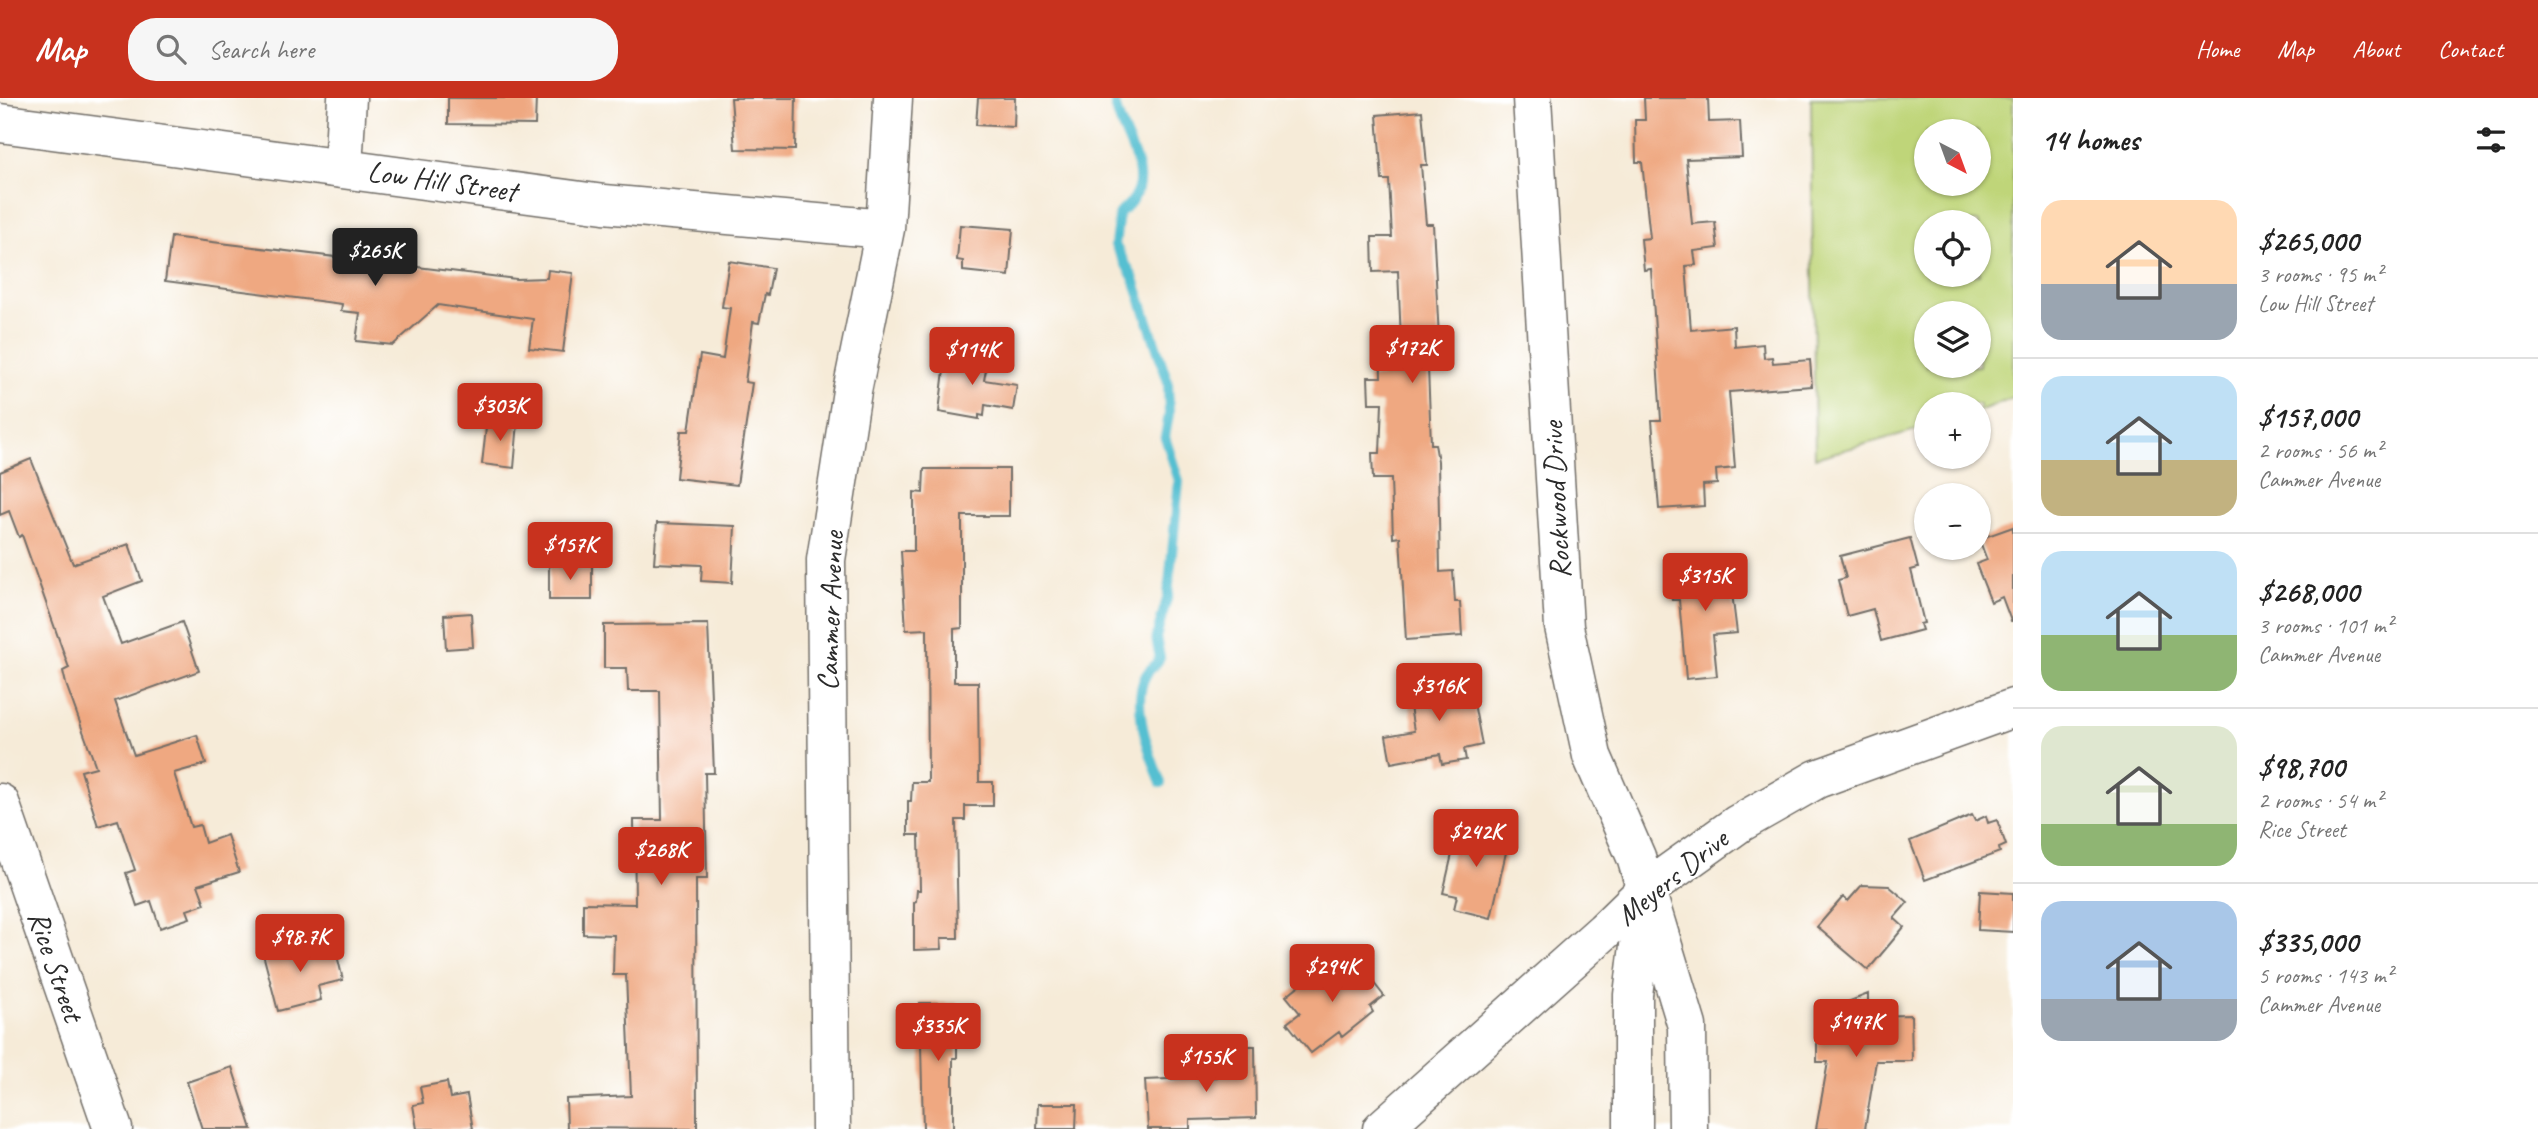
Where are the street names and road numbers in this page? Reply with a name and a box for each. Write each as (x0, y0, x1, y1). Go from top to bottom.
street label: Low Hill Street (365, 152, 523, 211)
street label: Rockwood Drive (1533, 418, 1579, 579)
street label: Cammer Avenue (808, 529, 852, 691)
street label: Meyers Drive (1608, 819, 1738, 934)
street label: Rice Street (19, 906, 94, 1029)

